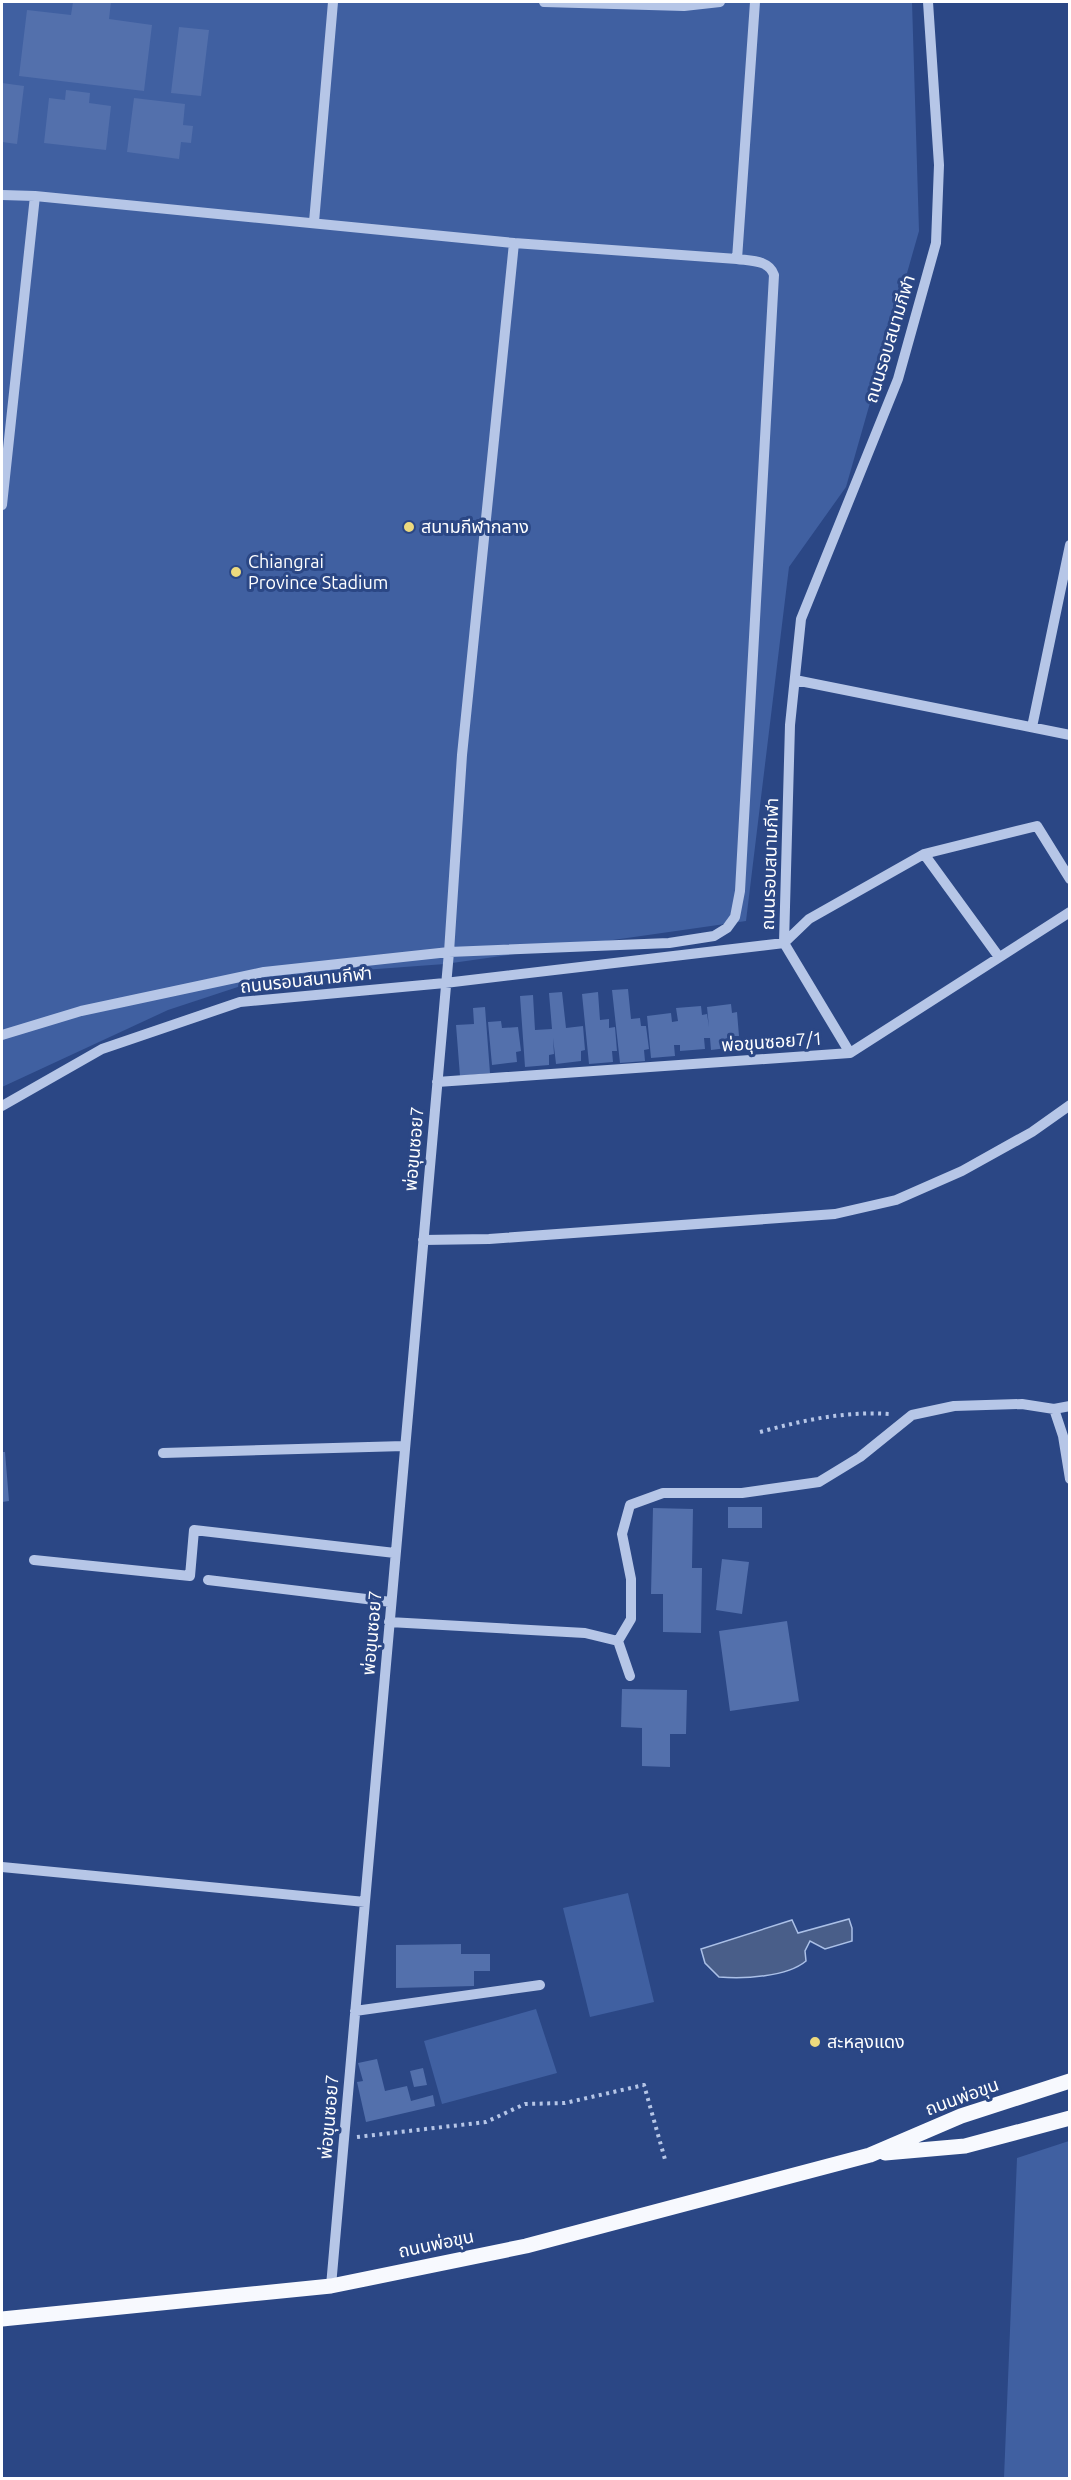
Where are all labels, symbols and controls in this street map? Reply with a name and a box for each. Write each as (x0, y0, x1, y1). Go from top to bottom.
street label: ถนนรอบสนามกีฬา (860, 272, 918, 405)
place label: สนามกีฬากลาง (421, 516, 529, 536)
marker: สนามกีฬากลาง (402, 520, 416, 534)
place label: Chiangrai Province Stadium (248, 551, 388, 592)
marker: Chiangrai Province Stadium (229, 565, 243, 579)
street label: ถนนรอบสนามกีฬา (757, 797, 781, 931)
street label: ถนนรอบสนามกีฬา (239, 962, 373, 996)
street label: พ่อขุนซอย7/1 (721, 1027, 823, 1057)
street label: พ่อขุนซอย7 (399, 1106, 429, 1192)
street label: พ่อขุนซอย7 (357, 1590, 387, 1676)
place label: สะหลุงแดง (827, 2031, 905, 2053)
marker: สะหลุงแดง (808, 2035, 822, 2049)
street label: พ่อขุนซอย7 (314, 2074, 344, 2160)
street label: ถนนพ่อขุน (922, 2074, 1002, 2120)
street label: ถนนพ่อขุน (396, 2225, 476, 2263)

